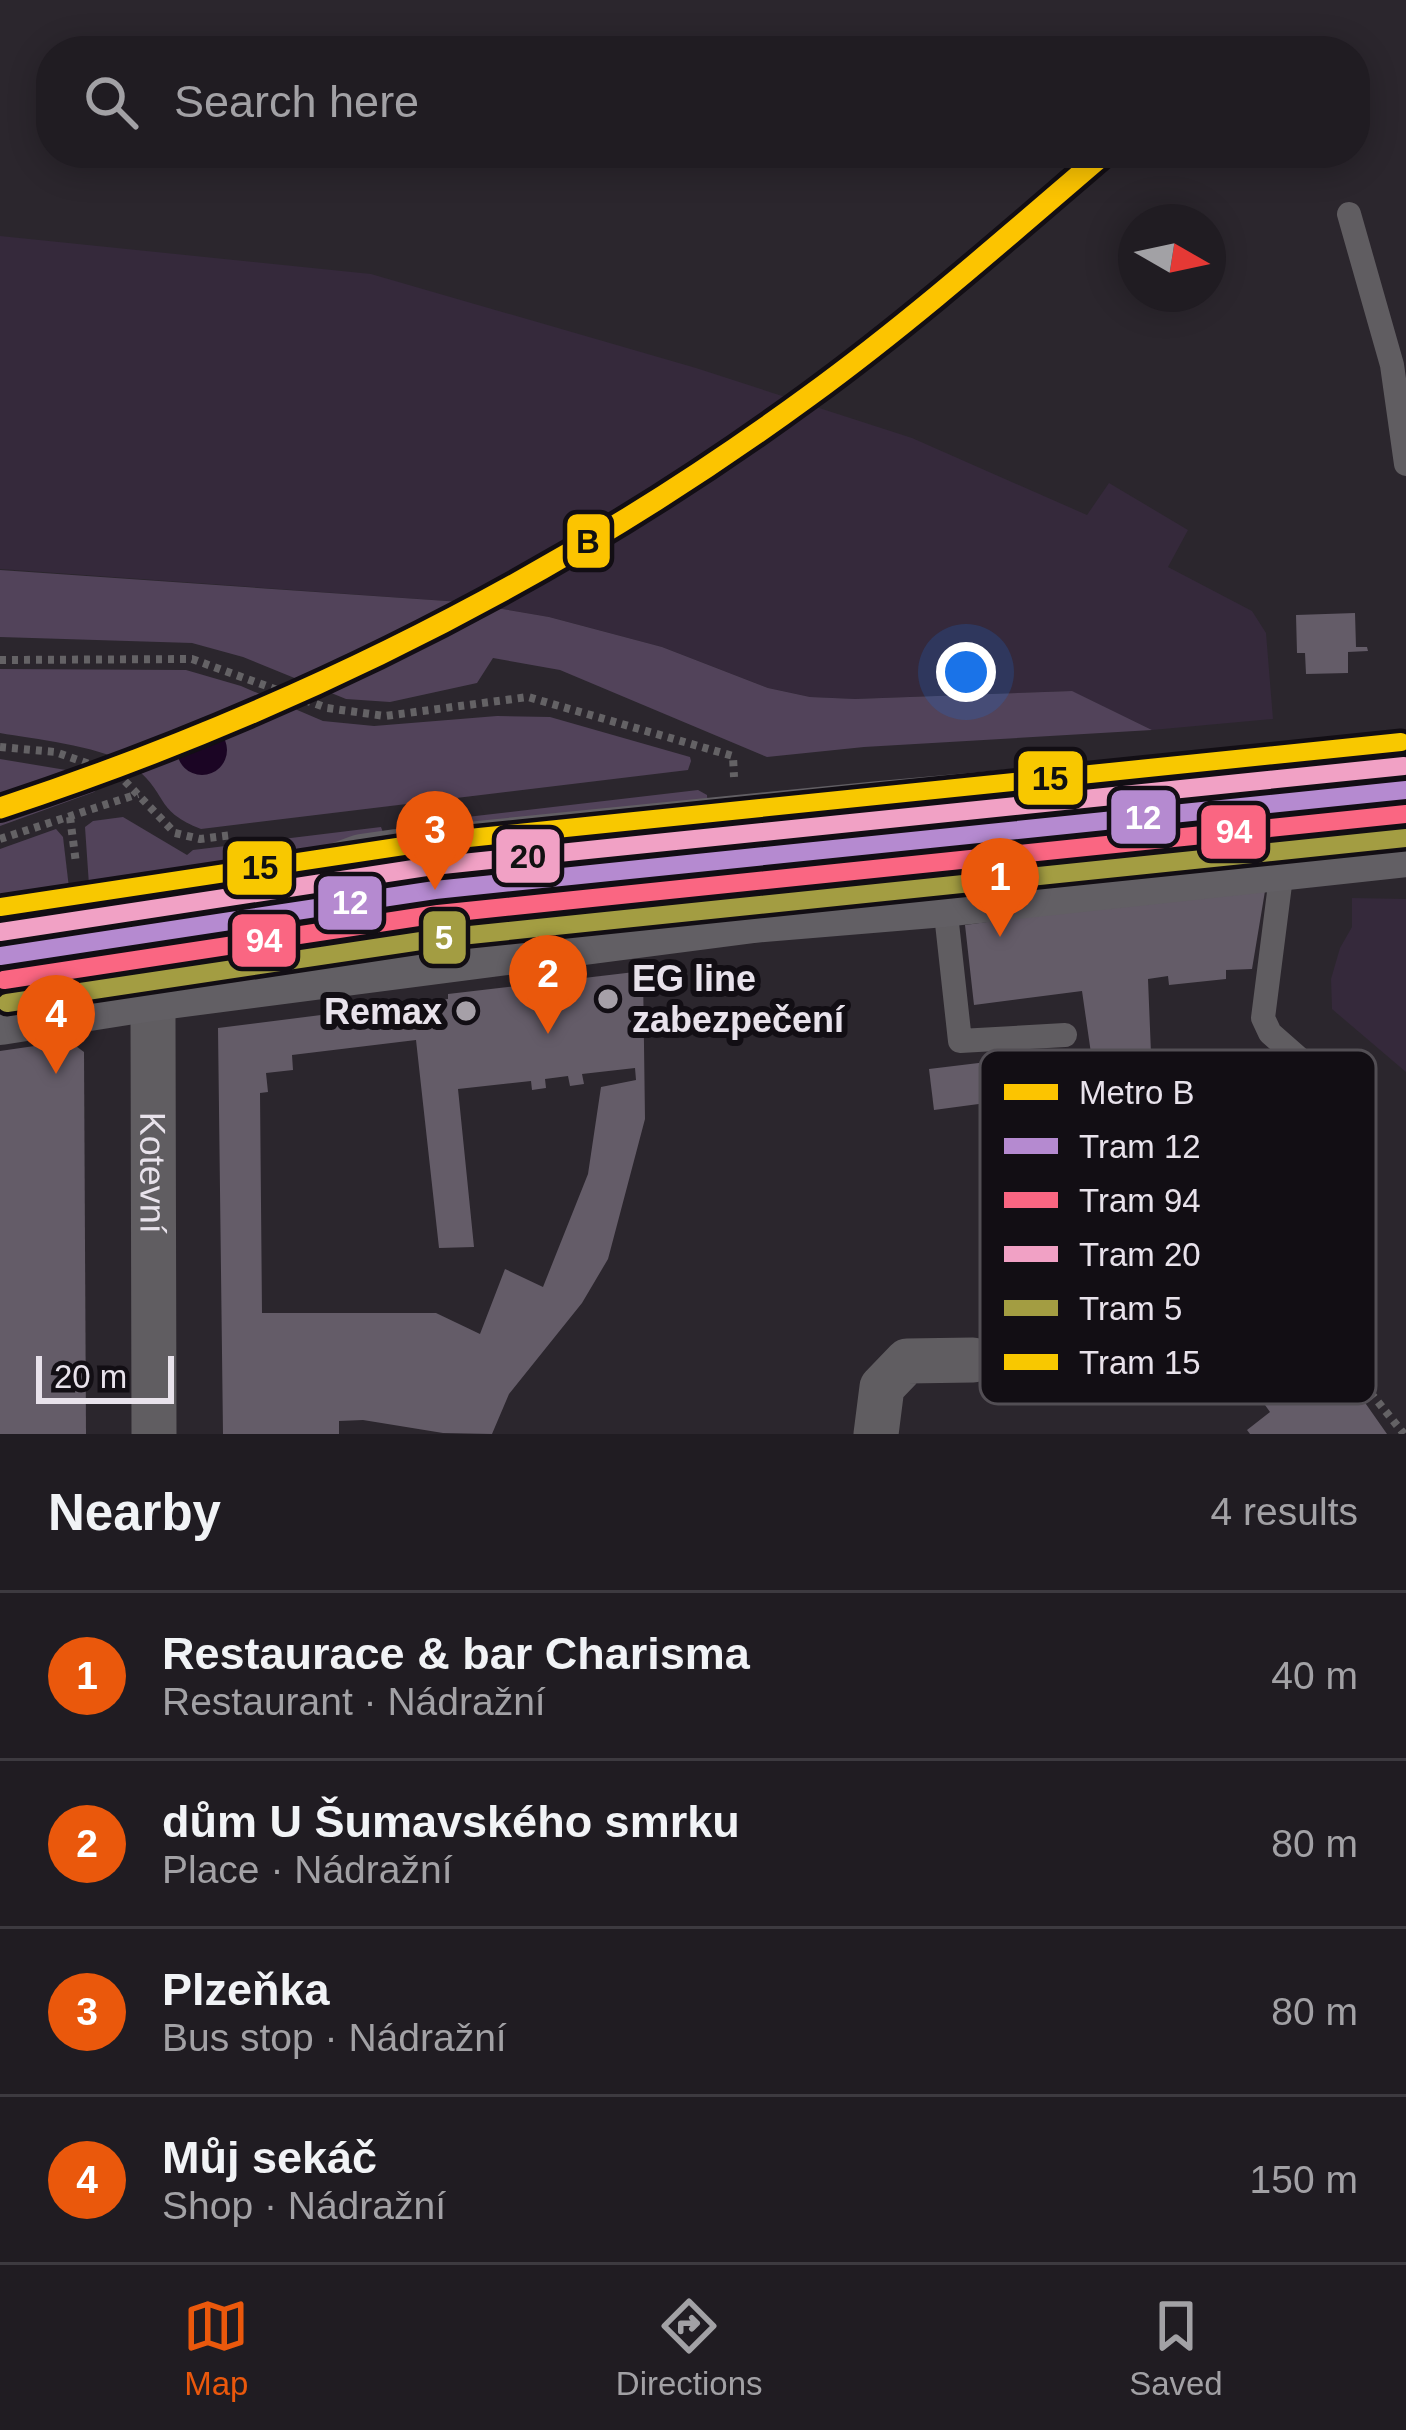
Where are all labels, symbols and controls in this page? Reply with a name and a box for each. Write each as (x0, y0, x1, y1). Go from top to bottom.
search box (36, 36, 1370, 168)
icon: search (78, 69, 144, 135)
text: Search here (174, 76, 419, 127)
north arrow (1118, 204, 1226, 312)
line badge: B (565, 512, 612, 570)
text: B (576, 523, 600, 560)
your location (936, 642, 996, 702)
line badge: 15 (1016, 749, 1085, 807)
text: 15 (1032, 760, 1068, 797)
line badge: 12 (1109, 788, 1178, 846)
pin: 3 (396, 791, 474, 890)
text: 12 (1125, 799, 1161, 836)
line badge: 94 (1199, 803, 1268, 861)
text: 94 (1216, 813, 1253, 850)
line badge: 20 (494, 827, 562, 885)
text: 20 (510, 838, 546, 875)
pin: 1 (961, 838, 1039, 937)
line badge: 15 (225, 839, 294, 897)
text: 15 (242, 849, 278, 886)
line badge: 12 (316, 874, 384, 932)
text: 12 (332, 884, 368, 921)
line badge: 5 (421, 909, 468, 966)
line badge: 94 (230, 912, 298, 969)
text: 5 (435, 919, 453, 956)
text: 94 (246, 922, 283, 959)
pin: 2 (509, 935, 587, 1034)
place label: EG line zabezpečení (632, 958, 845, 1040)
pin: 4 (17, 975, 95, 1074)
marker: EG line zabezpečení (595, 986, 621, 1012)
place label: Remax (324, 991, 442, 1032)
marker: Remax (453, 998, 479, 1024)
legend (980, 1050, 1376, 1404)
text: Metro B (1079, 1074, 1195, 1111)
street label: Kotevní (132, 1112, 174, 1234)
text: Tram 12 (1079, 1128, 1201, 1165)
text: Tram 94 (1079, 1182, 1201, 1219)
text: Tram 20 (1079, 1236, 1201, 1273)
text: Tram 5 (1079, 1290, 1182, 1327)
text: Tram 15 (1079, 1344, 1201, 1381)
scale bar (36, 1350, 174, 1403)
text: 20 m (54, 1358, 127, 1395)
text: Nearby (48, 1484, 221, 1541)
text: 4 results (1211, 1490, 1358, 1533)
text: Restaurace & bar Charisma (162, 1628, 750, 1679)
text: 1 (76, 1654, 98, 1697)
text: 40 m (1271, 1654, 1358, 1697)
text: Restaurant · Nádražní (162, 1680, 546, 1723)
text: dům U Šumavského smrku (162, 1796, 740, 1847)
text: 2 (76, 1822, 98, 1865)
text: 80 m (1271, 1822, 1358, 1865)
text: Place · Nádražní (162, 1848, 452, 1891)
text: Plzeňka (162, 1964, 330, 2015)
text: 3 (76, 1990, 98, 2033)
text: 80 m (1271, 1990, 1358, 2033)
text: Bus stop · Nádražní (162, 2016, 507, 2059)
text: Můj sekáč (162, 2132, 377, 2183)
text: 4 (76, 2158, 98, 2201)
text: 150 m (1250, 2158, 1358, 2201)
text: Shop · Nádražní (162, 2184, 446, 2227)
tab: Map (183, 2293, 249, 2403)
tab: Directions (616, 2293, 763, 2403)
tab: Saved (1129, 2293, 1223, 2403)

